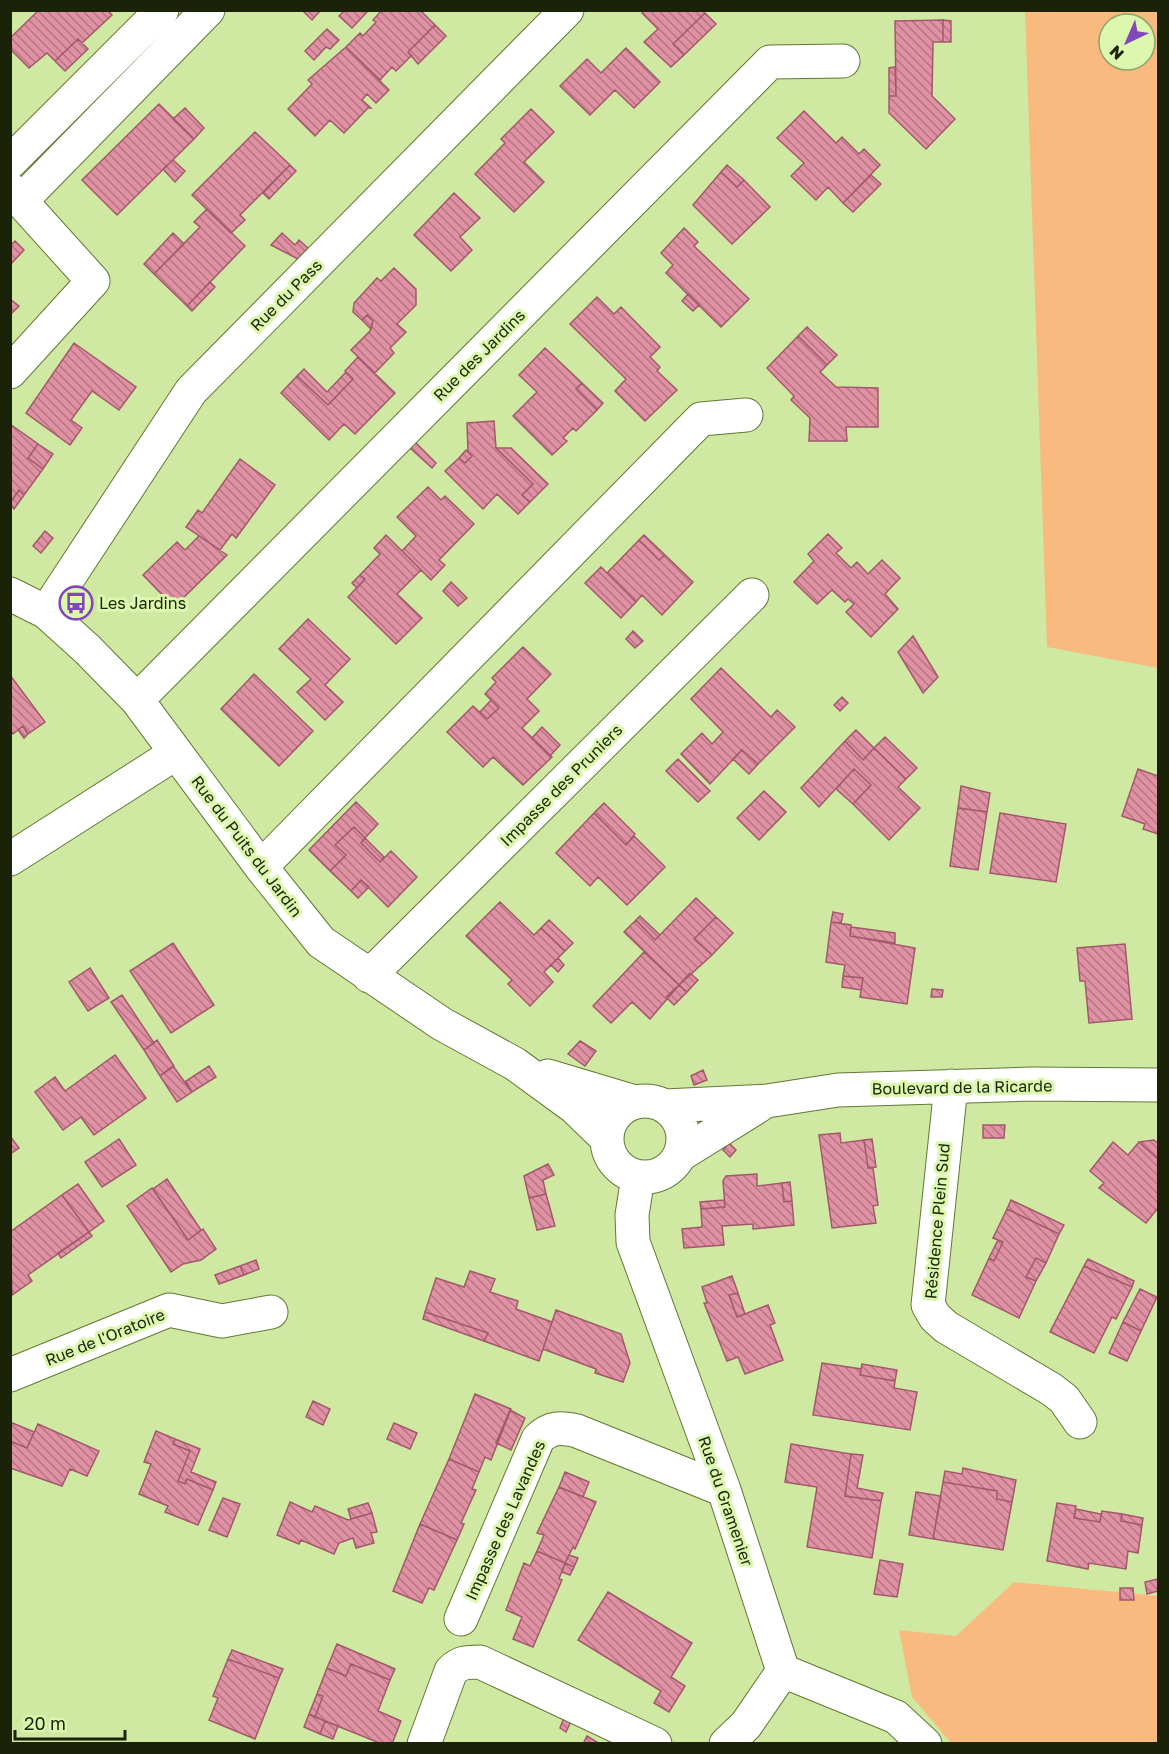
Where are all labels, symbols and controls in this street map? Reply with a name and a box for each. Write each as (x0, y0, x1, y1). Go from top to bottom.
north arrow (1097, 12, 1157, 72)
text: N (1105, 41, 1128, 64)
street label: Rue du Pass (246, 255, 326, 335)
street label: Rue des Jardins (429, 305, 529, 405)
bus stop icon: Les Jardins (58, 585, 94, 621)
place label: Les Jardins (99, 593, 186, 613)
street label: Impasse des Pruniers (496, 720, 626, 850)
street label: Rue du Puits du Jardin (187, 771, 307, 921)
street label: Boulevard de la Ricarde (871, 1075, 1053, 1099)
street label: Résidence Plein Sud (920, 1142, 954, 1300)
street label: Rue de l'Oratoire (42, 1304, 168, 1370)
street label: Rue du Gramenier (694, 1433, 758, 1569)
street label: Impasse des Lavandes (461, 1437, 549, 1603)
scale bar (15, 1703, 124, 1741)
text: 20 m (24, 1712, 66, 1734)

